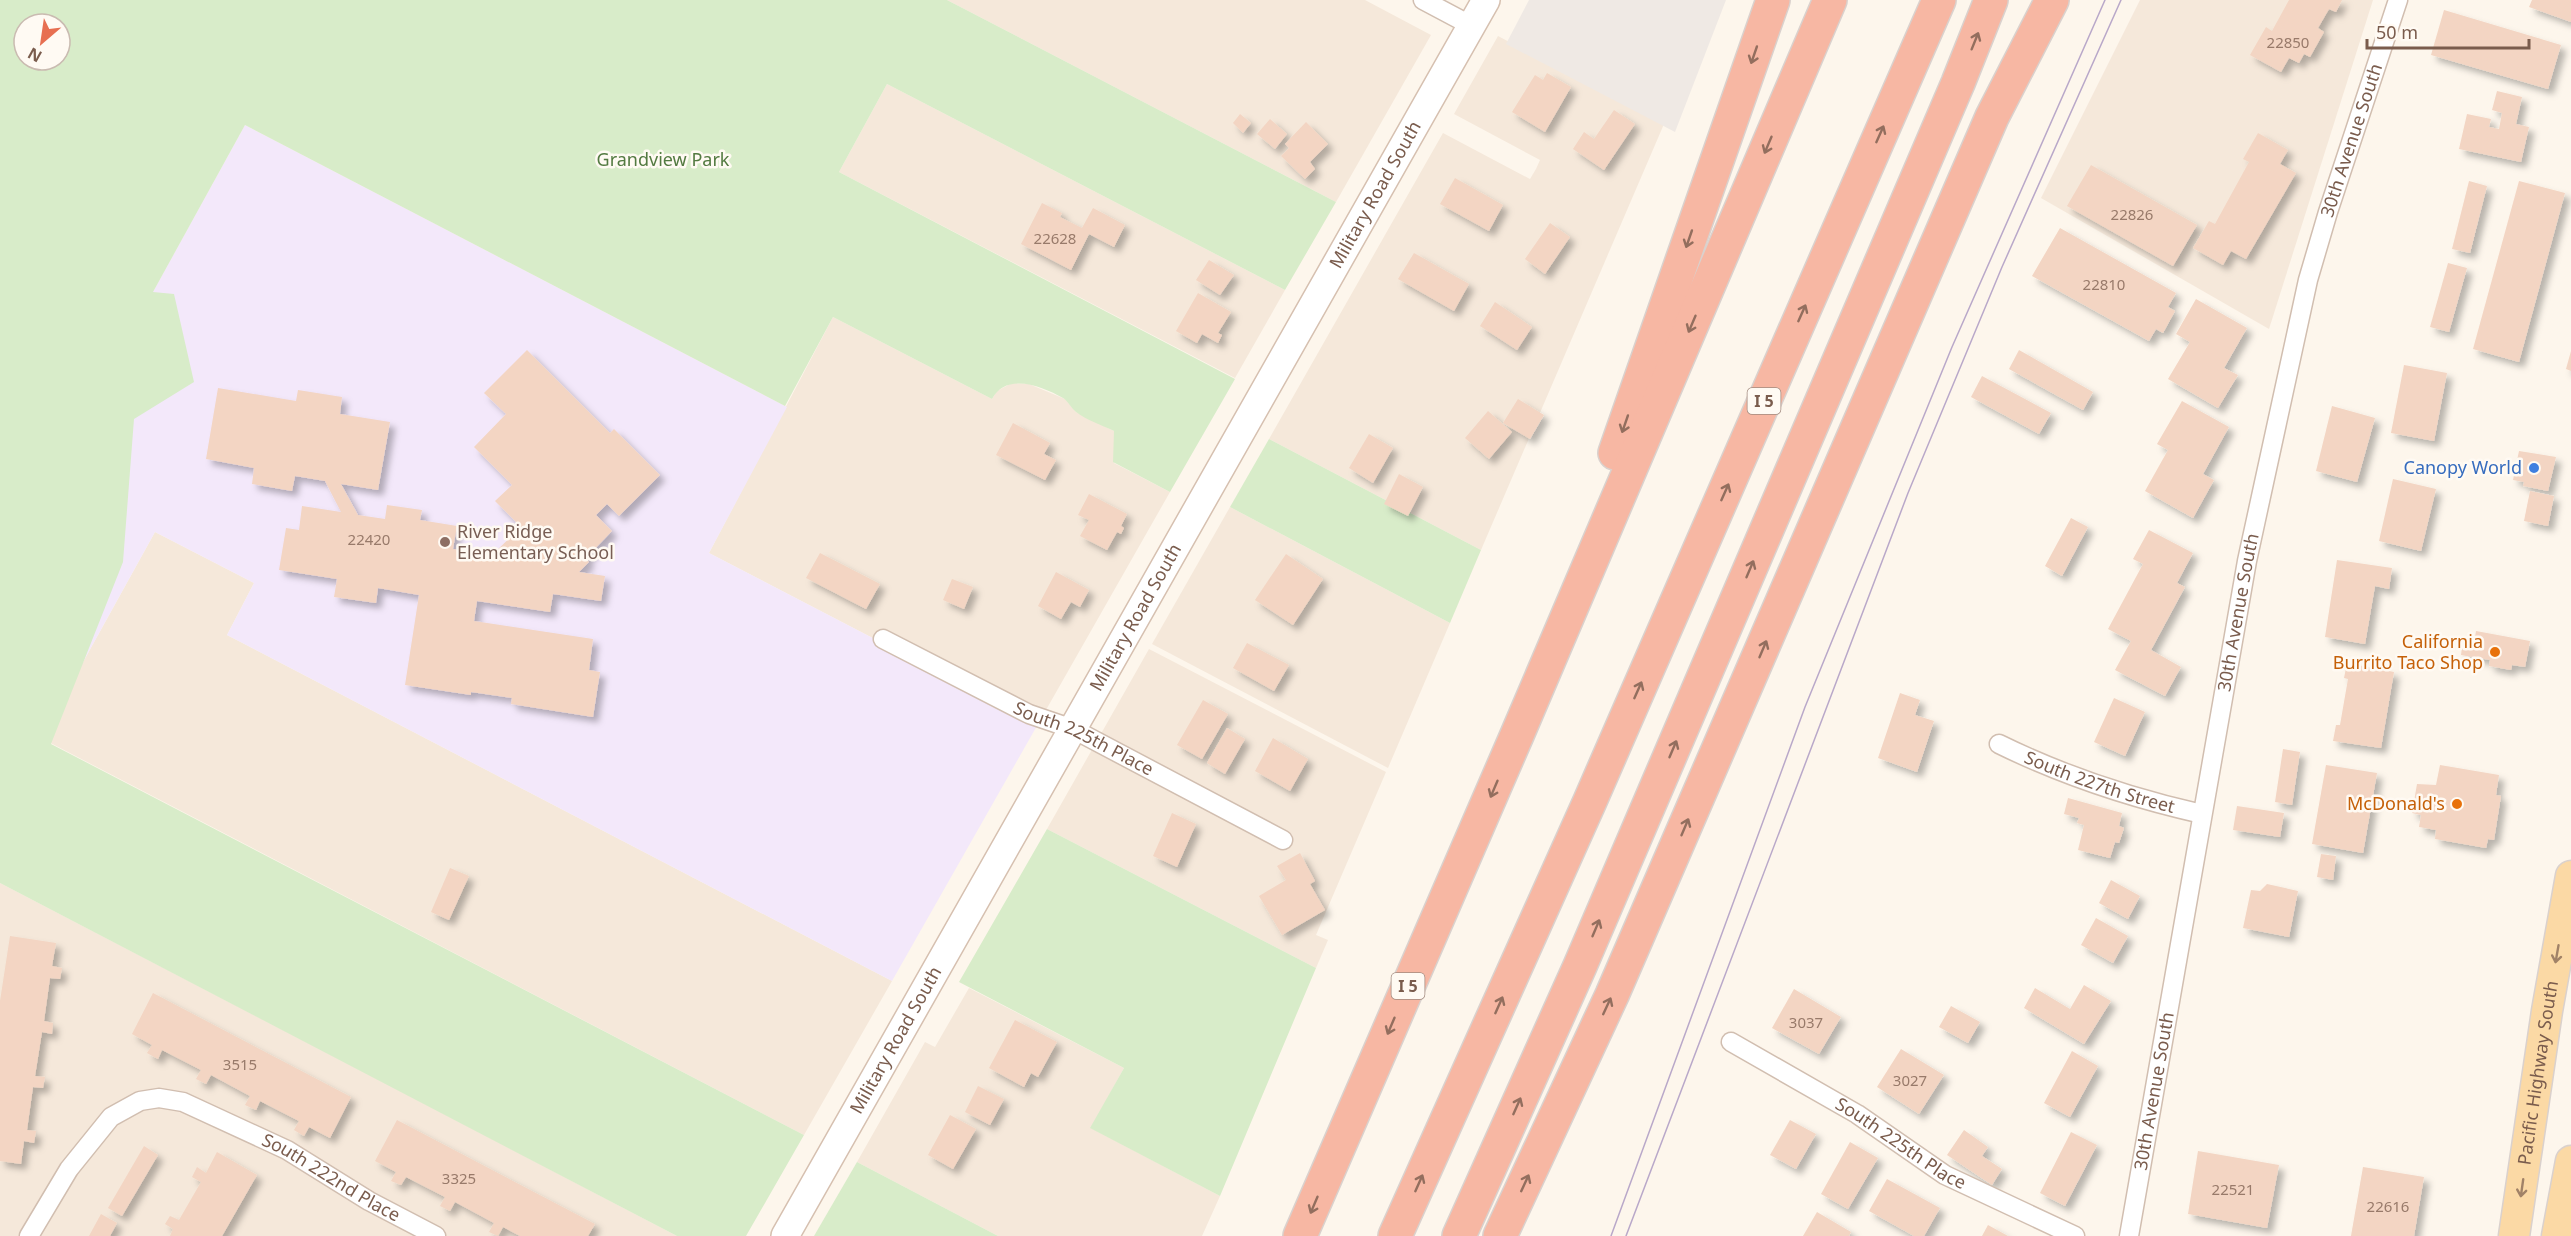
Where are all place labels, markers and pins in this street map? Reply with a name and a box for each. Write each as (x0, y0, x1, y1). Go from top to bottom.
place label: Canopy World (2404, 455, 2522, 479)
marker: Canopy World (2527, 461, 2541, 475)
place label: River Ridge Elementary School (457, 519, 614, 564)
marker: River Ridge Elementary School (438, 535, 452, 549)
place label: California Burrito Taco Shop (2333, 629, 2483, 674)
marker: California Burrito Taco Shop (2488, 645, 2502, 659)
place label: McDonald's (2347, 791, 2445, 815)
marker: McDonald's (2450, 797, 2464, 811)

